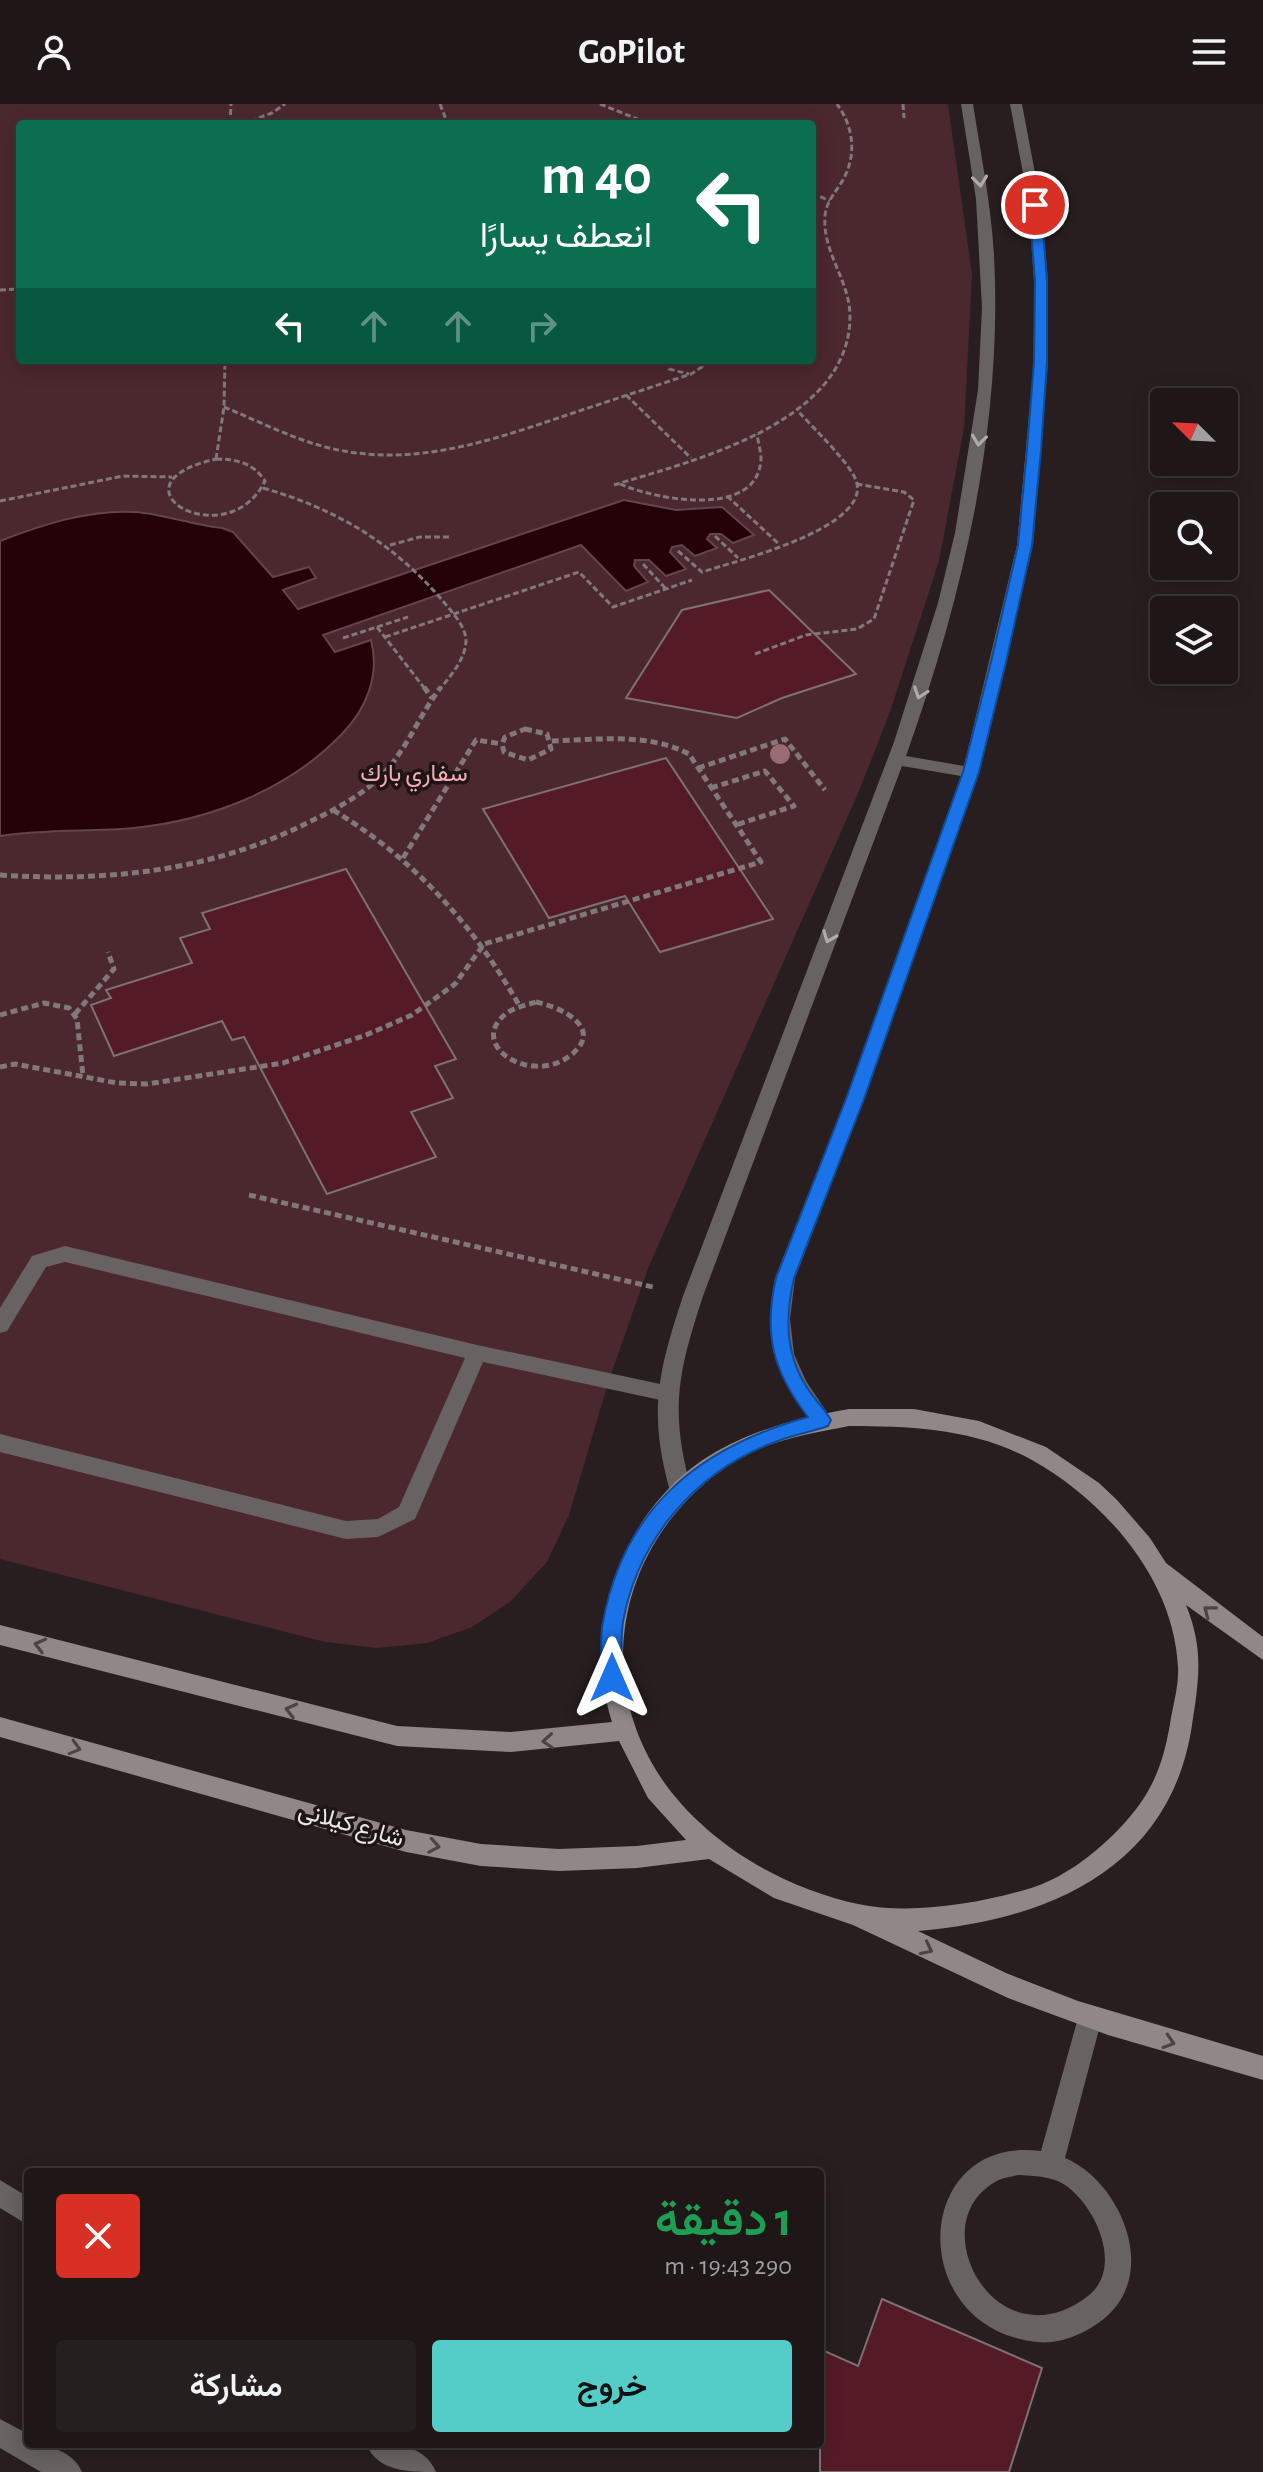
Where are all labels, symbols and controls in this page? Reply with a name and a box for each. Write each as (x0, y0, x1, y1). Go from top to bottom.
icon: person (32, 30, 76, 74)
icon: menu (1187, 30, 1231, 74)
text: GoPilot (578, 34, 685, 70)
text: 40 m (541, 148, 652, 204)
icon: left (680, 152, 784, 256)
pin (1001, 171, 1069, 239)
one-way arrow (971, 174, 988, 188)
icon: arrive (1013, 183, 1057, 227)
text: انعطف يسارًا (480, 218, 652, 254)
icon: left (268, 304, 312, 348)
icon: ahead (352, 304, 396, 348)
icon: ahead (436, 304, 480, 348)
icon: right (520, 304, 564, 348)
north arrow (1150, 388, 1238, 476)
map controls (1150, 388, 1238, 684)
one-way arrow (970, 434, 987, 447)
button: search (1150, 492, 1238, 580)
button: layers (1150, 596, 1238, 684)
one-way arrow (913, 685, 929, 699)
park label: سفاري بارك (360, 762, 468, 792)
one-way arrow (822, 929, 839, 943)
one-way arrow (1203, 1606, 1218, 1620)
position arrow (570, 1636, 654, 1720)
one-way arrow (33, 1638, 47, 1655)
one-way arrow (285, 1702, 299, 1719)
one-way arrow (541, 1732, 554, 1749)
one-way arrow (68, 1738, 82, 1755)
street label: شارع كيلانى (295, 1799, 406, 1854)
one-way arrow (427, 1837, 441, 1854)
one-way arrow (918, 1939, 933, 1955)
one-way arrow (1162, 2033, 1176, 2049)
button: close (56, 2194, 140, 2278)
text: 1 دقيقة (655, 2197, 792, 2245)
text: 290 m · 19:43 (664, 2253, 792, 2279)
button: مشاركة (56, 2340, 416, 2432)
button: خروج (432, 2340, 792, 2432)

